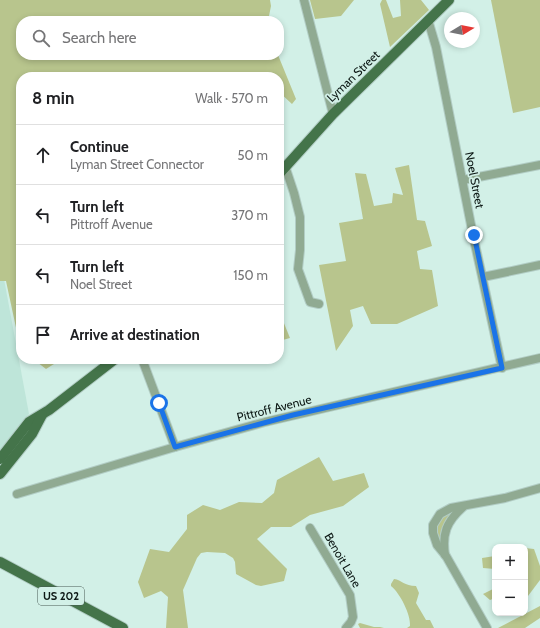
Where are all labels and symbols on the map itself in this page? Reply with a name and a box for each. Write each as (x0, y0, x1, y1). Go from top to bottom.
north arrow (444, 12, 480, 48)
street label: Lyman Street (323, 47, 383, 105)
street label: Noel Street (462, 150, 488, 210)
route end (465, 226, 483, 244)
street label: Pittroff Avenue (235, 391, 313, 425)
route start (150, 394, 168, 412)
street label: Benoit Lane (321, 530, 365, 590)
road number: US 202 (38, 587, 84, 605)

